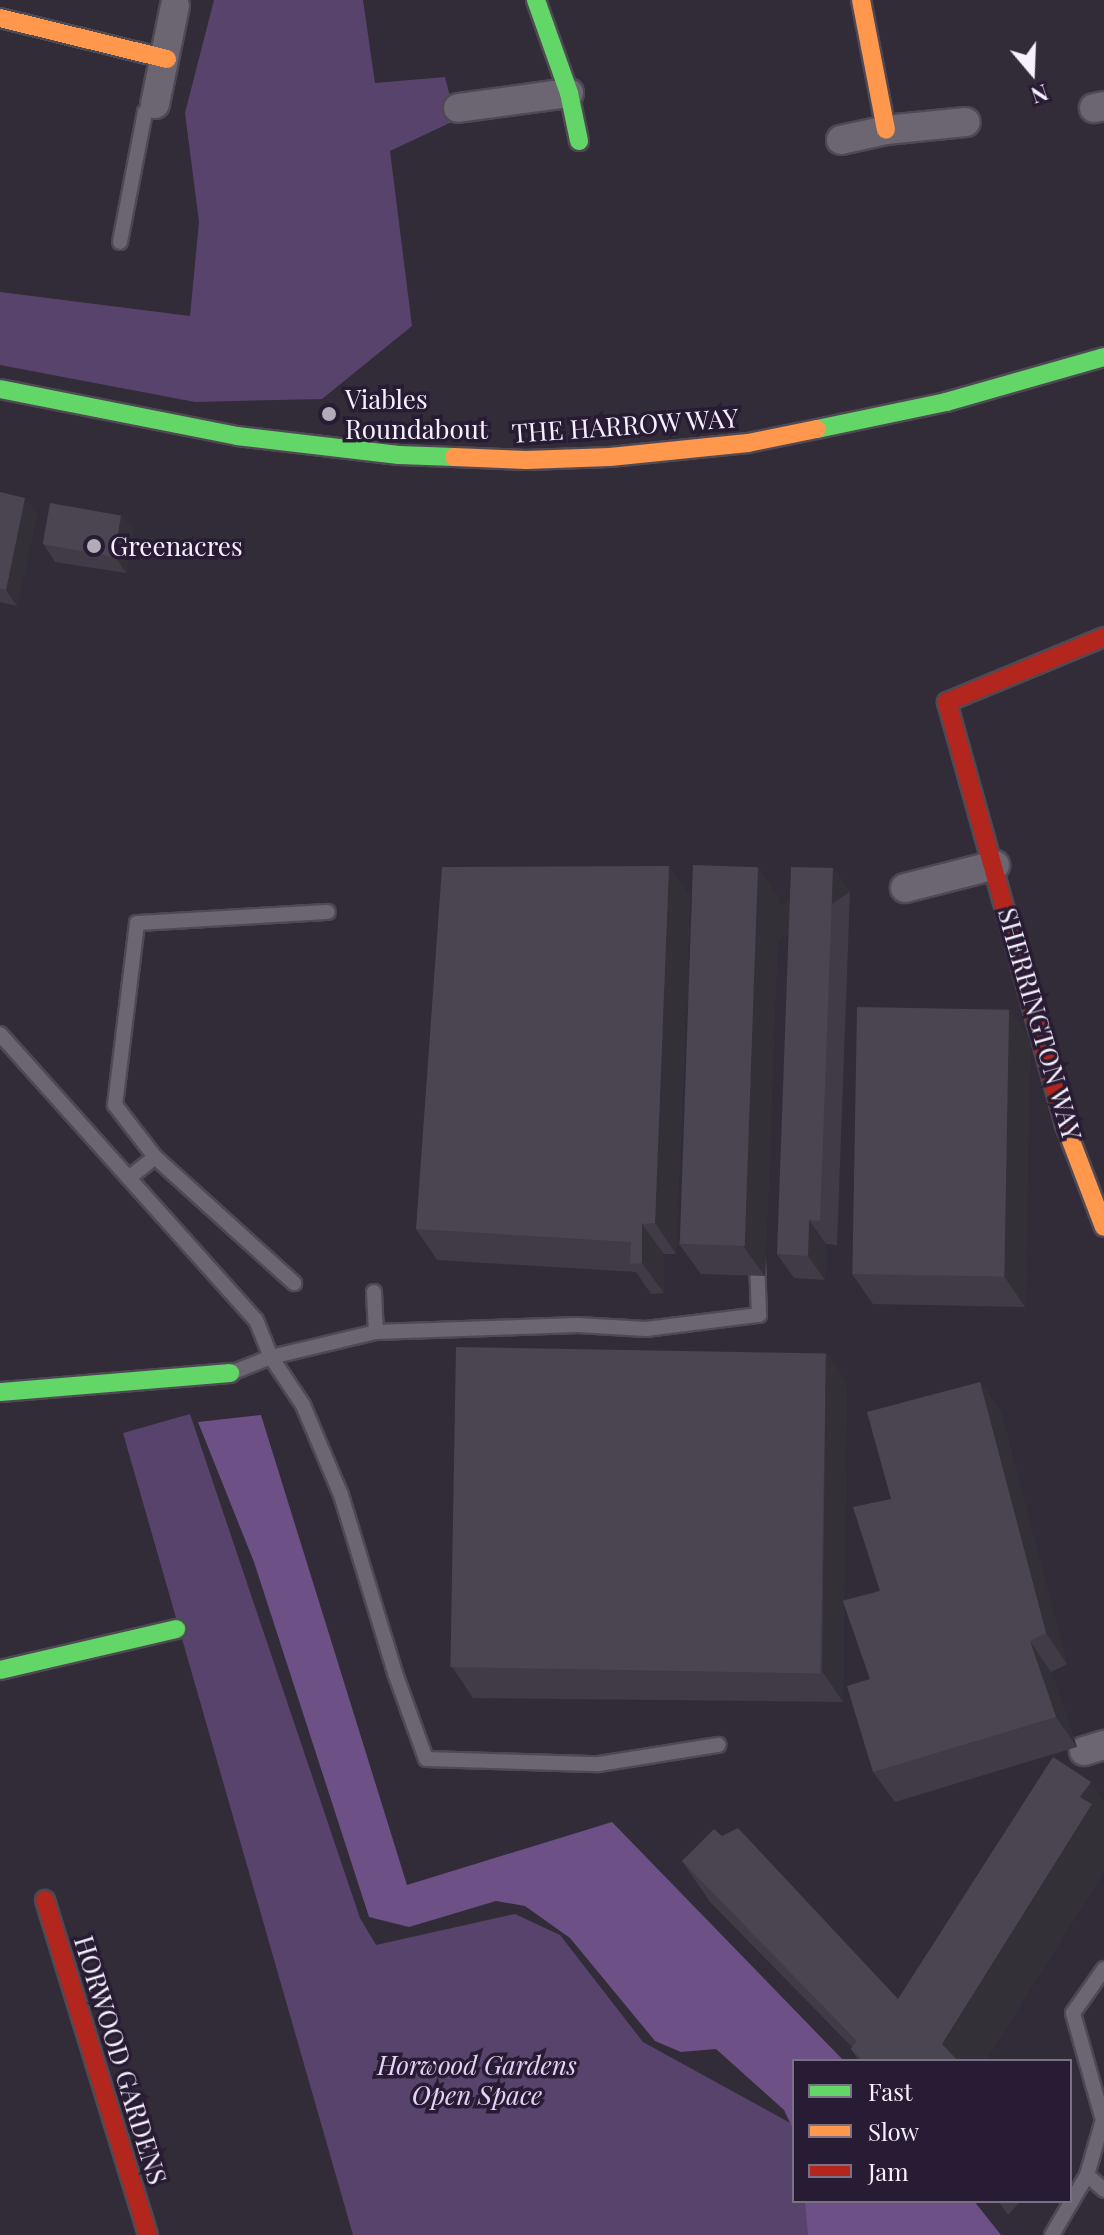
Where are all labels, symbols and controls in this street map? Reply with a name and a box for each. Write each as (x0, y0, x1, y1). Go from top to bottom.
north arrow (992, 32, 1072, 112)
text: N (1027, 78, 1052, 111)
place label: Viables Roundabout (345, 383, 488, 444)
street label: THE HARROW WAY (510, 401, 740, 449)
marker: Viables Roundabout (320, 405, 338, 423)
place label: Greenacres (110, 530, 243, 562)
marker: Greenacres (85, 537, 103, 555)
street label: SHERRINGTON WAY (992, 904, 1088, 1144)
street label: HORWOOD GARDENS (68, 1932, 174, 2188)
park label: Horwood Gardens Open Space (377, 2049, 577, 2110)
legend (792, 2059, 1072, 2203)
text: Fast (868, 2075, 913, 2107)
text: Slow (868, 2115, 919, 2147)
text: Jam (868, 2155, 909, 2187)

